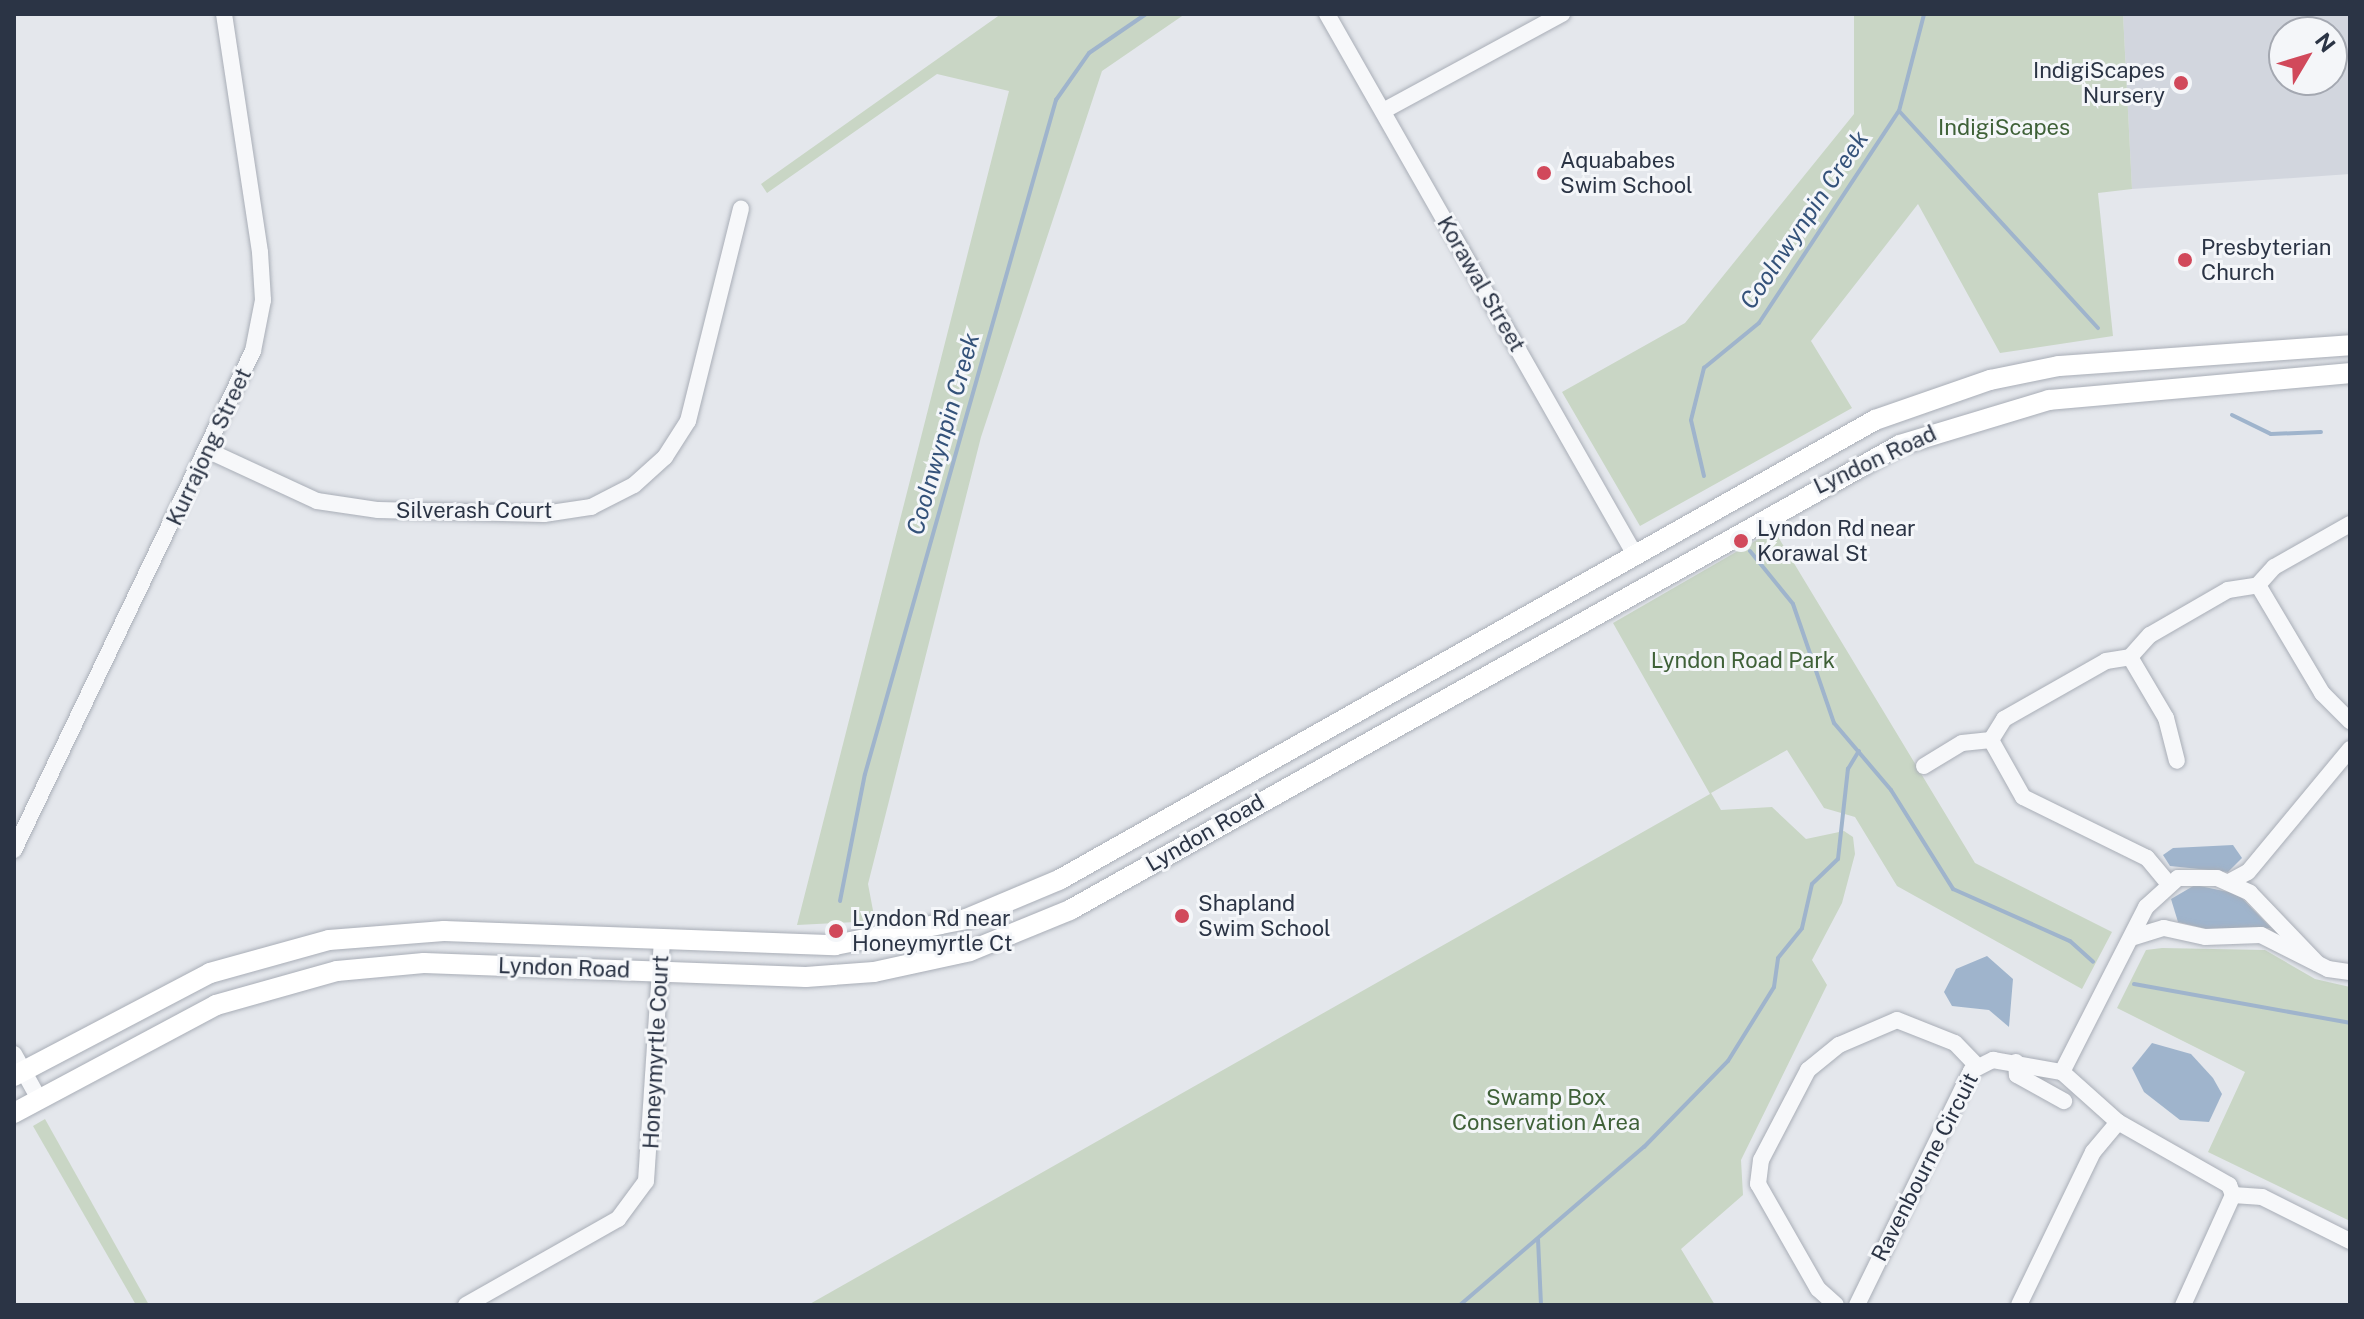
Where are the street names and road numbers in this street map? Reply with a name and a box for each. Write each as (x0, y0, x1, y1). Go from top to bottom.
street label: Korawal Street (1432, 212, 1530, 356)
street label: Kurrajong Street (161, 364, 257, 530)
street label: Lyndon Road (1810, 420, 1940, 500)
street label: Silverash Court (396, 498, 552, 524)
street label: Lyndon Road (1141, 789, 1269, 877)
street label: Lyndon Road (498, 953, 630, 983)
street label: Honeymyrtle Court (638, 954, 674, 1150)
street label: Ravenbourne Circuit (1866, 1068, 1984, 1266)

